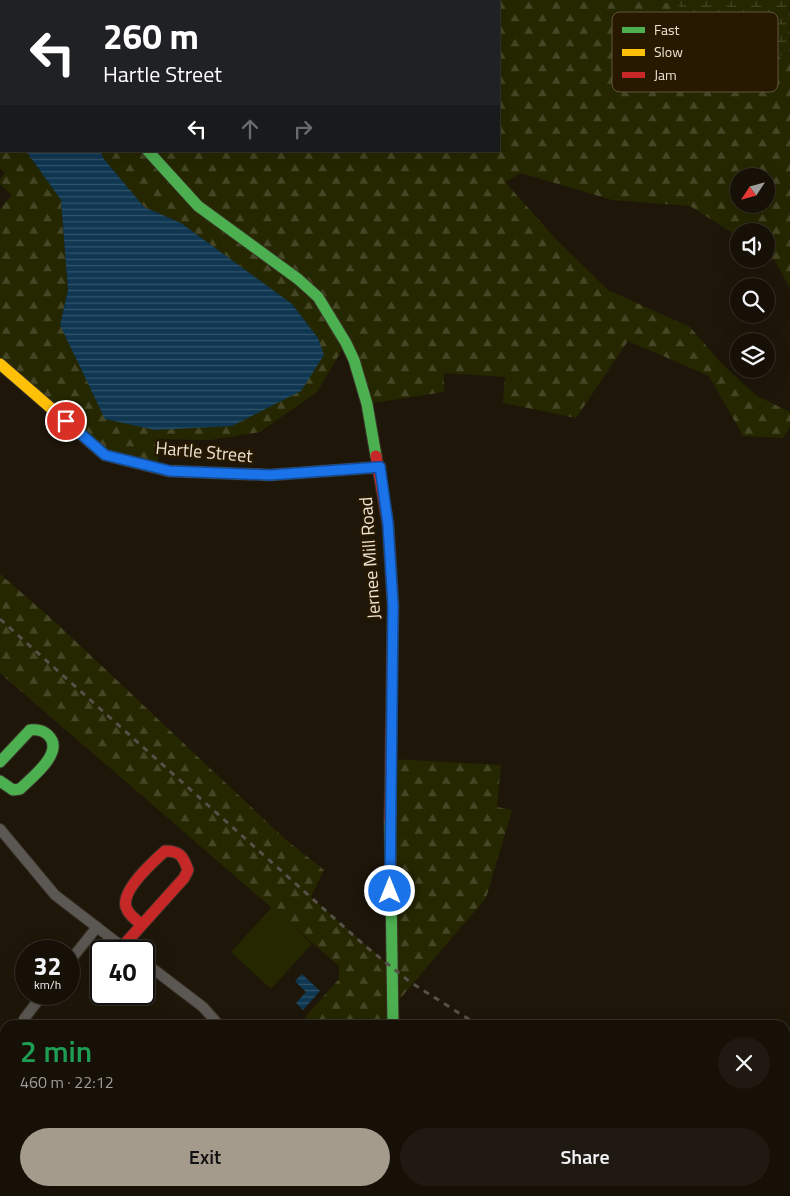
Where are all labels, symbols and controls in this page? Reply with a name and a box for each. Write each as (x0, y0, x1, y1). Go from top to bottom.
text: 260 m (103, 9, 199, 63)
legend (612, 12, 778, 92)
text: Fast (654, 19, 679, 40)
icon: left (20, 20, 85, 85)
text: Slow (654, 41, 683, 62)
text: Hartle Street (103, 57, 222, 91)
text: Jam (654, 64, 677, 85)
icon: left (183, 115, 211, 143)
icon: ahead (236, 115, 264, 143)
icon: right (289, 115, 317, 143)
north arrow (730, 168, 775, 212)
map controls (730, 168, 775, 378)
button: sound (730, 223, 775, 268)
button: search (730, 278, 775, 323)
button: layers (730, 333, 775, 378)
pin (45, 400, 87, 442)
icon: arrive (52, 407, 80, 435)
street label: Hartle Street (154, 434, 254, 469)
street label: Jernee Mill Road (352, 496, 387, 620)
position arrow (363, 864, 415, 916)
speed limit sign: 40 (90, 940, 155, 1005)
text: 32 (33, 947, 62, 985)
text: km/h (34, 975, 61, 994)
text: 2 min (20, 1028, 92, 1074)
button: close (718, 1037, 770, 1089)
text: 460 m · 22:12 (20, 1070, 114, 1094)
button: Exit (20, 1128, 390, 1186)
button: Share (400, 1128, 770, 1186)

